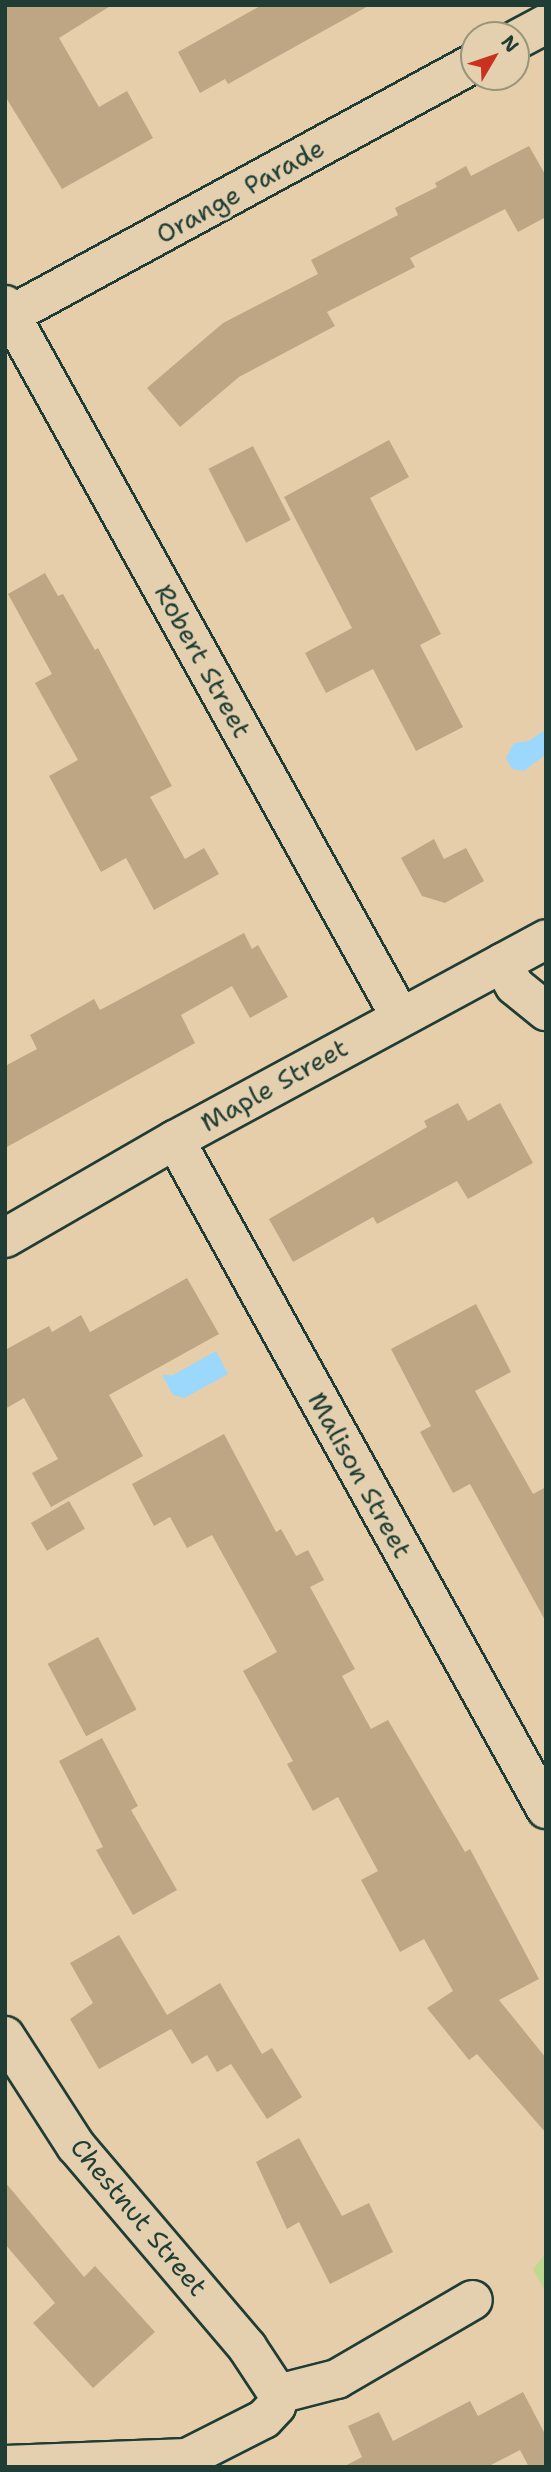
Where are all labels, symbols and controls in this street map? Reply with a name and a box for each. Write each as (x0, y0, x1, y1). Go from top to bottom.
north arrow (460, 21, 530, 91)
text: N (496, 30, 525, 57)
street label: Orange Parade (150, 132, 330, 250)
street label: Robert Street (148, 579, 258, 743)
street label: Maple Street (195, 1032, 353, 1138)
street label: Malison Street (302, 1387, 418, 1563)
street label: Chestnut Street (64, 2132, 214, 2302)

